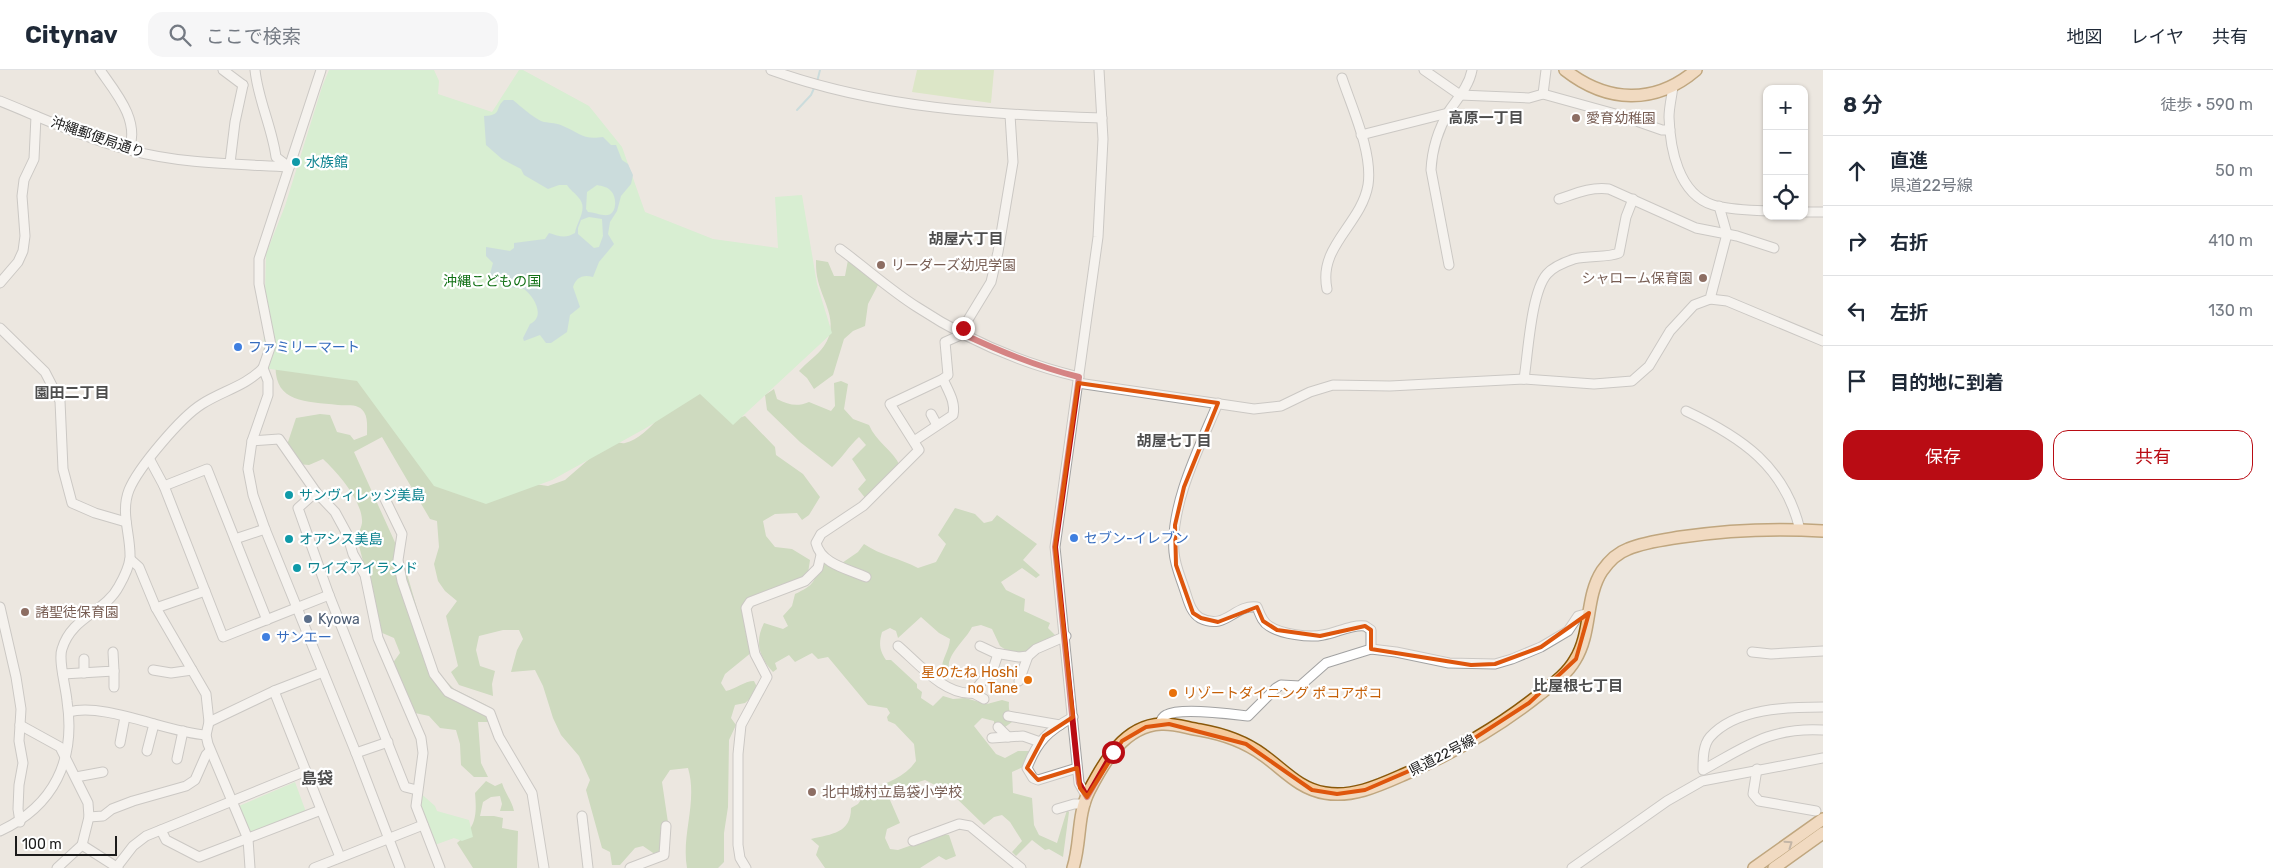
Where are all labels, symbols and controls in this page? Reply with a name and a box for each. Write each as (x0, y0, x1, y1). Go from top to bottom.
search box (148, 12, 498, 57)
text: Citynav (25, 21, 118, 49)
icon: search (166, 21, 194, 49)
text: ここで検索 (206, 25, 301, 48)
text: 地図 (2067, 26, 2103, 48)
text: レイヤ (2131, 26, 2184, 48)
text: 共有 (2212, 26, 2248, 48)
map controls (1763, 85, 1808, 220)
button: + (1763, 85, 1808, 130)
text: 8 分 (1843, 92, 1883, 117)
text: 徒歩 · 590 m (2161, 95, 2253, 114)
district label: 高原一丁目 (1448, 109, 1524, 127)
place label: 愛育幼稚園 (1586, 110, 1656, 127)
marker: 愛育幼稚園 (1570, 112, 1582, 124)
street label: 沖縄郵便局通り (49, 113, 147, 161)
button: − (1763, 130, 1808, 175)
text: 直進 (1890, 149, 1928, 172)
place label: 水族館 (306, 154, 348, 171)
marker: 水族館 (290, 156, 302, 168)
icon: ahead (1843, 157, 1871, 185)
text: 50 m (2215, 161, 2253, 180)
button: locate (1763, 175, 1808, 220)
text: 県道22号線 (1890, 176, 1973, 195)
icon: right (1843, 227, 1871, 255)
district label: 胡屋六丁目 (928, 230, 1004, 248)
text: 右折 (1890, 231, 1928, 254)
text: 410 m (2208, 231, 2253, 250)
place label: リーダーズ幼児学園 (891, 257, 1016, 274)
marker: リーダーズ幼児学園 (875, 259, 887, 271)
place label: シャローム保育園 (1581, 270, 1693, 287)
marker: シャローム保育園 (1697, 272, 1709, 284)
park label: 沖縄こどもの国 (443, 273, 541, 290)
icon: left (1843, 297, 1871, 325)
text: 左折 (1890, 301, 1928, 324)
text: 130 m (2208, 301, 2253, 320)
route end (952, 317, 975, 340)
place label: ファミリーマート (248, 339, 360, 356)
marker: ファミリーマート (232, 341, 244, 353)
icon: arrive (1843, 367, 1871, 395)
text: 目的地に到着 (1890, 371, 2004, 394)
district label: 園田二丁目 (34, 384, 110, 402)
button: 保存 (1843, 430, 2043, 480)
button: 共有 (2053, 430, 2253, 480)
district label: 胡屋七丁目 (1136, 432, 1212, 450)
place label: サンヴィレッジ美島 (299, 487, 425, 504)
marker: サンヴィレッジ美島 (283, 489, 295, 501)
place label: セブン-イレブン (1084, 530, 1189, 547)
place label: オアシス美島 (299, 531, 382, 548)
marker: セブン-イレブン (1068, 532, 1080, 544)
marker: オアシス美島 (283, 533, 295, 545)
place label: ワイズアイランド (307, 560, 418, 577)
marker: ワイズアイランド (291, 562, 303, 574)
place label: 諸聖徒保育園 (35, 604, 119, 621)
marker: 諸聖徒保育園 (19, 606, 31, 618)
place label: Kyowa (318, 611, 360, 628)
marker: Kyowa (302, 613, 314, 625)
place label: サンエー (276, 629, 332, 646)
marker: サンエー (260, 631, 272, 643)
place label: 星のたね Hoshi no Tane (921, 664, 1018, 697)
marker: 星のたね Hoshi no Tane (1022, 674, 1034, 686)
district label: 比屋根七丁目 (1533, 677, 1623, 695)
place label: リゾートダイニング ポコアポコ (1183, 685, 1382, 702)
marker: リゾートダイニング ポコアポコ (1167, 687, 1179, 699)
street label: 県道22号線 (1406, 731, 1478, 779)
route start (1102, 741, 1125, 764)
district label: 島袋 (301, 769, 333, 788)
place label: 北中城村立島袋小学校 (822, 784, 962, 801)
marker: 北中城村立島袋小学校 (806, 786, 818, 798)
scale bar (15, 833, 118, 856)
text: 100 m (22, 836, 62, 853)
one-way arrow (1783, 840, 1792, 850)

